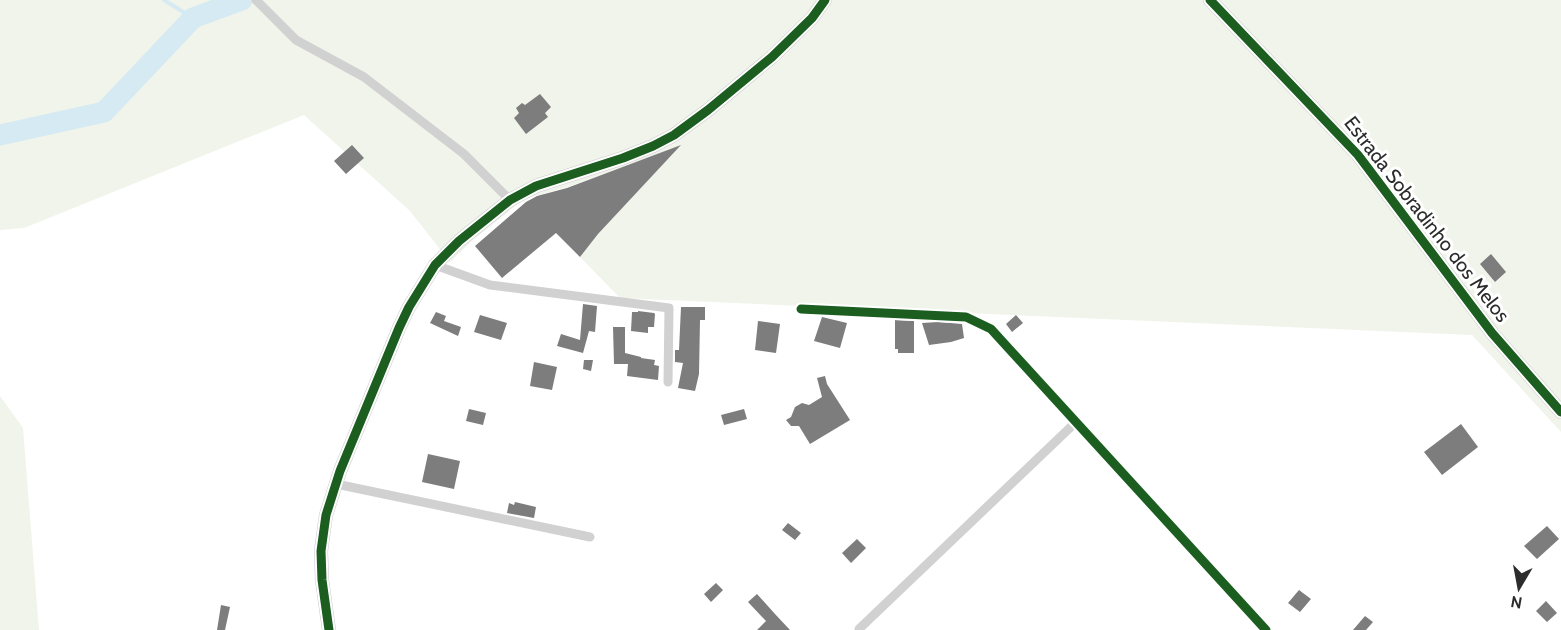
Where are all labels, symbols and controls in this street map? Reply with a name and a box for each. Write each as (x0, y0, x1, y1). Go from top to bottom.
street label: Estrada Sobradinho dos Melos (1339, 111, 1515, 327)
north arrow (1489, 558, 1549, 618)
text: N (1509, 592, 1524, 613)

